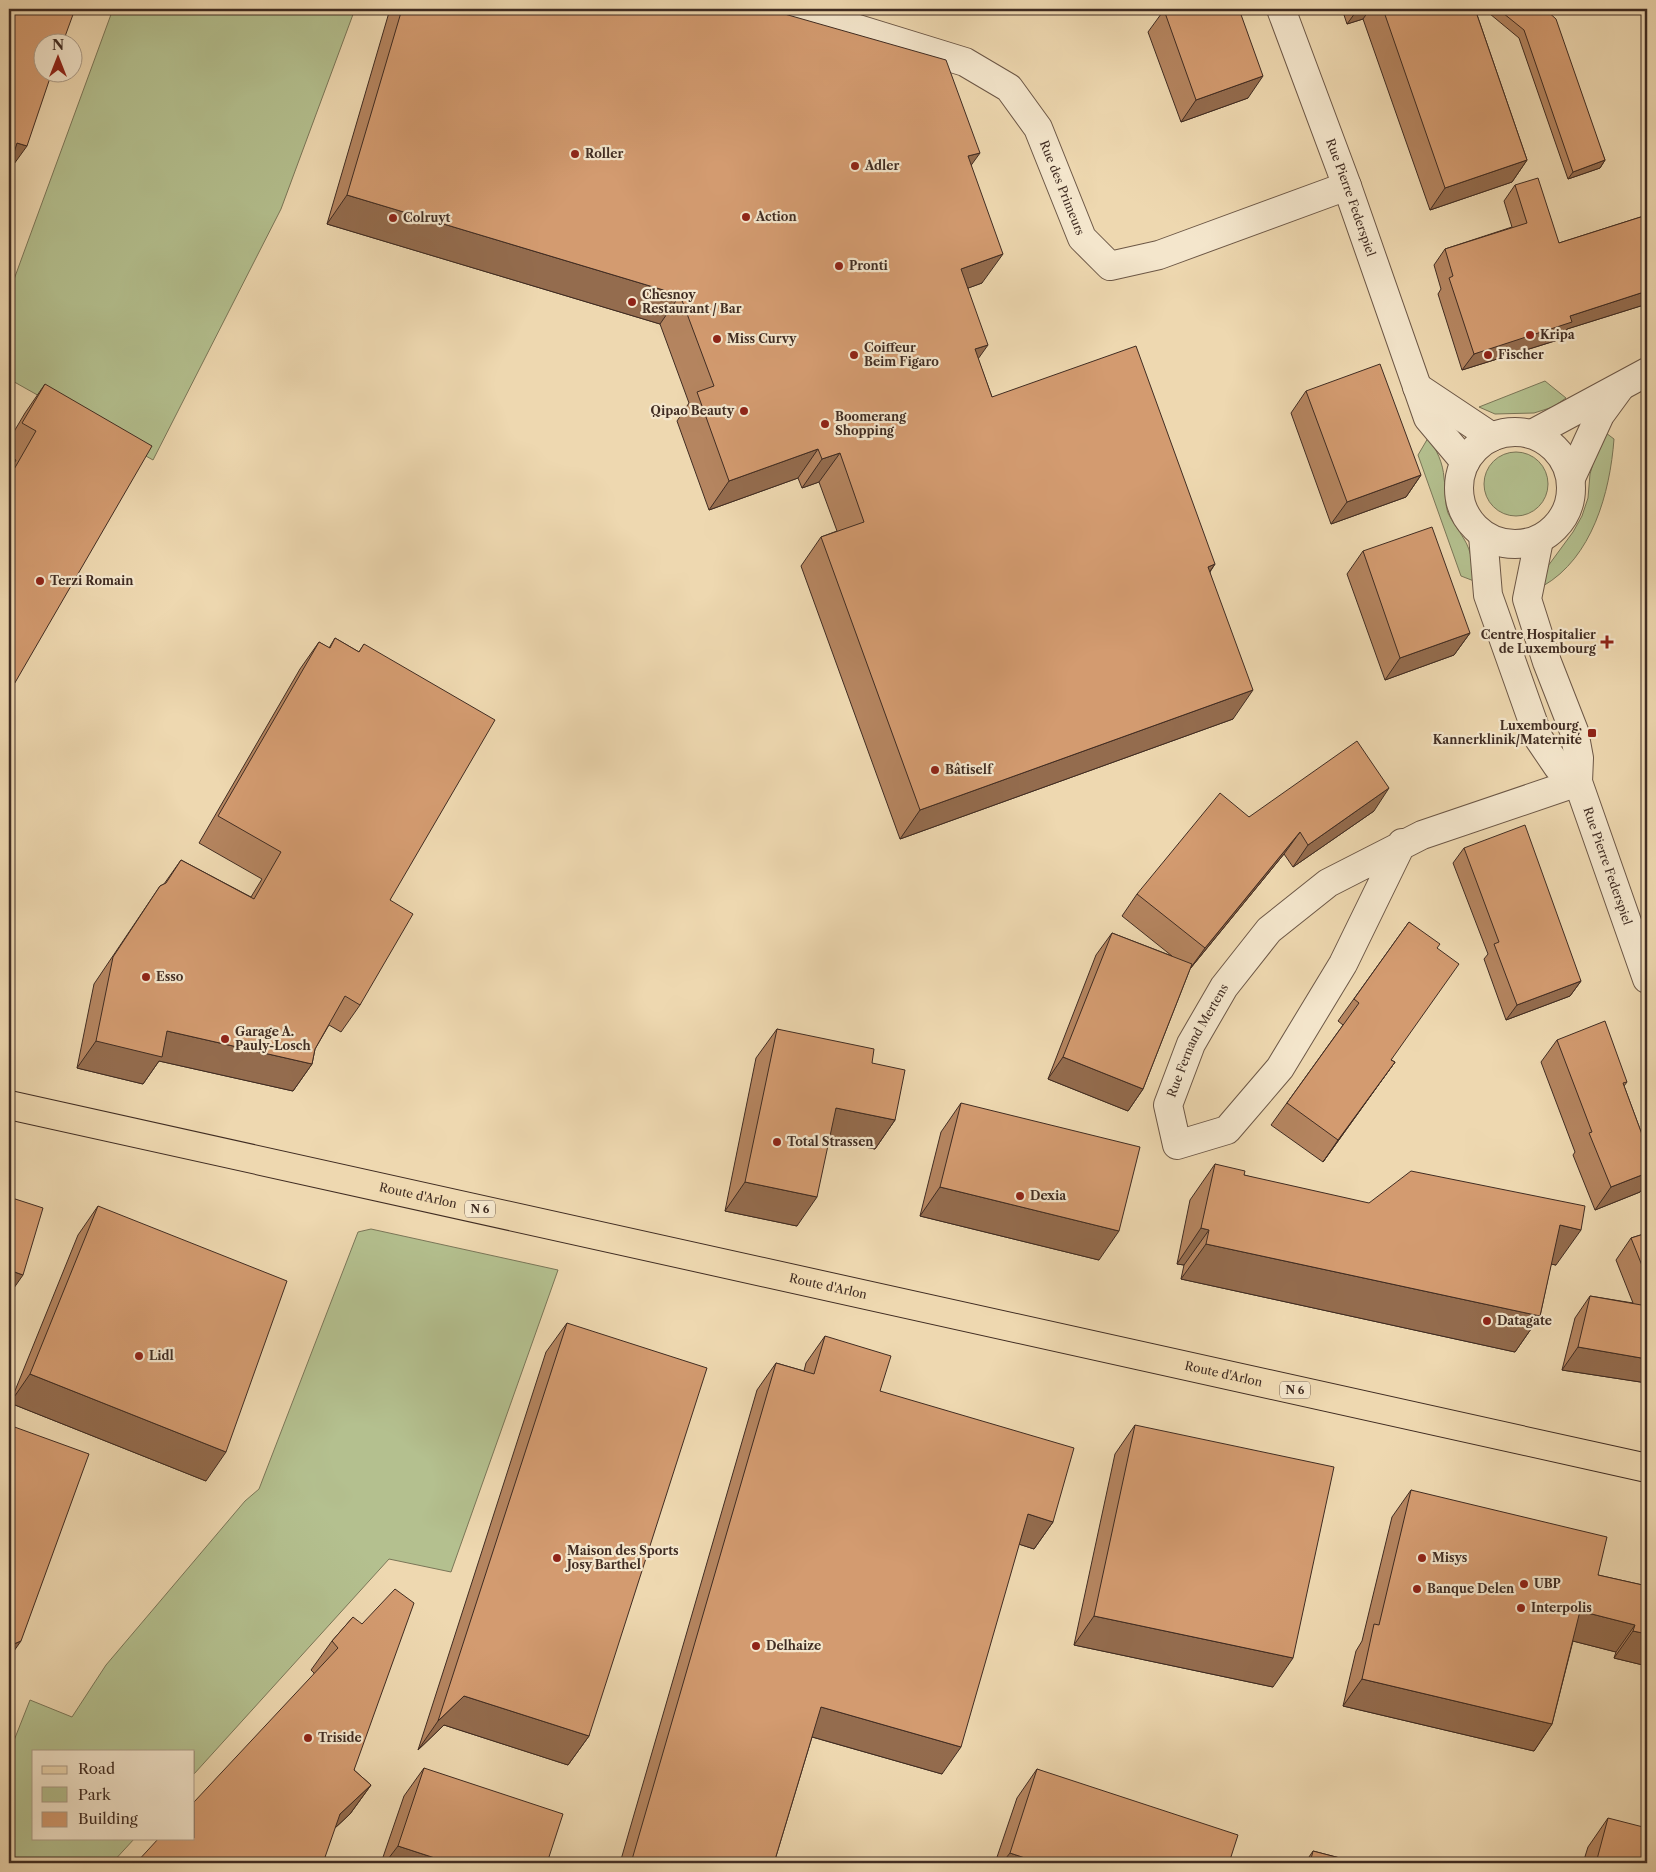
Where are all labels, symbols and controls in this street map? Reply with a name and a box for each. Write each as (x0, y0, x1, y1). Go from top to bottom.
north arrow (32, 32, 82, 82)
text: N (52, 36, 64, 54)
street label: Rue Pierre Federspiel (1323, 136, 1379, 259)
street label: Rue des Primeurs (1037, 138, 1088, 237)
place label: Roller (585, 146, 623, 161)
marker: Roller (569, 148, 581, 160)
place label: Adler (864, 158, 899, 173)
marker: Adler (849, 160, 861, 172)
place label: Action (755, 209, 797, 224)
place label: Colruyt (403, 210, 451, 225)
marker: Action (740, 211, 752, 223)
marker: Colruyt (387, 212, 399, 224)
place label: Pronti (849, 258, 889, 273)
marker: Pronti (833, 260, 845, 272)
place label: Chesnoy Restaurant / Bar (642, 287, 742, 316)
marker: Chesnoy Restaurant / Bar (626, 296, 638, 308)
place label: Kripa (1540, 327, 1576, 342)
marker: Kripa (1524, 329, 1536, 341)
place label: Miss Curvy (727, 331, 797, 346)
marker: Miss Curvy (711, 333, 723, 345)
place label: Coiffeur Beim Figaro (864, 340, 939, 369)
place label: Fischer (1498, 347, 1544, 362)
marker: Coiffeur Beim Figaro (848, 349, 860, 361)
marker: Fischer (1482, 349, 1494, 361)
place label: Qipao Beauty (651, 403, 735, 418)
marker: Qipao Beauty (738, 405, 750, 417)
place label: Boomerang Shopping (835, 409, 907, 438)
marker: Boomerang Shopping (819, 418, 831, 430)
place label: Terzi Romain (50, 573, 134, 588)
marker: Terzi Romain (34, 575, 46, 587)
place label: Centre Hospitalier de Luxembourg (1481, 627, 1597, 656)
marker: Centre Hospitalier de Luxembourg (1600, 635, 1614, 649)
place label: Luxembourg, Kannerklinik/Maternité (1433, 718, 1582, 747)
marker: Luxembourg, Kannerklinik/Maternité (1586, 727, 1598, 739)
place label: Bâtiself (945, 762, 994, 777)
marker: Bâtiself (929, 764, 941, 776)
street label: Rue Pierre Federspiel (1580, 805, 1636, 927)
place label: Esso (156, 969, 184, 984)
marker: Esso (140, 971, 152, 983)
street label: Rue Fernand Mertens (1164, 981, 1231, 1099)
place label: Garage A. Pauly-Losch (235, 1024, 311, 1053)
marker: Garage A. Pauly-Losch (219, 1033, 231, 1045)
place label: Total Strassen (787, 1134, 874, 1149)
marker: Total Strassen (771, 1136, 783, 1148)
street label: Route d'Arlon (378, 1179, 459, 1211)
place label: Dexia (1030, 1188, 1067, 1203)
marker: Dexia (1014, 1190, 1026, 1202)
road number: N 6 (465, 1200, 495, 1218)
street label: Route d'Arlon (788, 1270, 869, 1302)
place label: Datagate (1497, 1313, 1552, 1328)
marker: Datagate (1481, 1315, 1493, 1327)
place label: Lidl (149, 1348, 174, 1363)
marker: Lidl (133, 1350, 145, 1362)
street label: Route d'Arlon (1183, 1358, 1264, 1390)
road number: N 6 (1280, 1382, 1310, 1398)
place label: Maison des Sports Josy Barthel (565, 1543, 679, 1572)
place label: Misys (1432, 1550, 1468, 1565)
marker: Maison des Sports Josy Barthel (551, 1552, 563, 1564)
marker: Misys (1416, 1552, 1428, 1564)
place label: UBP (1534, 1576, 1561, 1591)
marker: UBP (1518, 1578, 1530, 1590)
place label: Banque Delen (1427, 1581, 1515, 1596)
marker: Banque Delen (1411, 1583, 1423, 1595)
place label: Interpolis (1531, 1600, 1592, 1615)
marker: Interpolis (1515, 1602, 1527, 1614)
place label: Delhaize (766, 1638, 821, 1653)
marker: Delhaize (750, 1640, 762, 1652)
place label: Triside (318, 1730, 362, 1745)
marker: Triside (302, 1732, 314, 1744)
legend (32, 1750, 195, 1840)
text: Road (78, 1759, 115, 1778)
text: Park (78, 1785, 112, 1804)
text: Building (78, 1809, 138, 1828)

